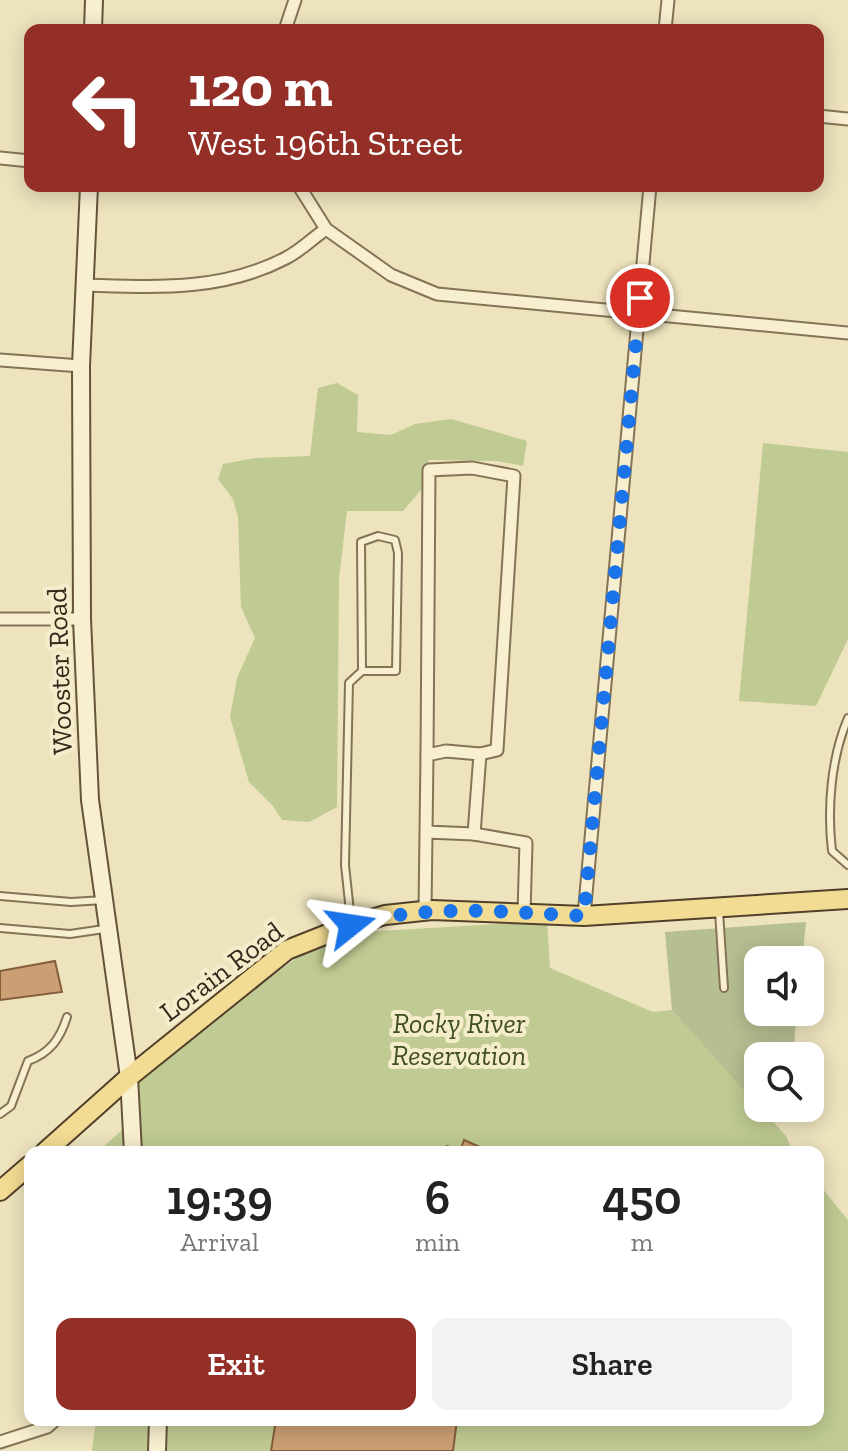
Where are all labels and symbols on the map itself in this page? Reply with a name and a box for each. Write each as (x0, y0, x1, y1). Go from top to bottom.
pin (606, 264, 674, 332)
street label: Wooster Road (40, 587, 79, 755)
position arrow (309, 883, 393, 967)
street label: Lorain Road (153, 914, 289, 1028)
park label: Rocky River Reservation (392, 1007, 526, 1072)

